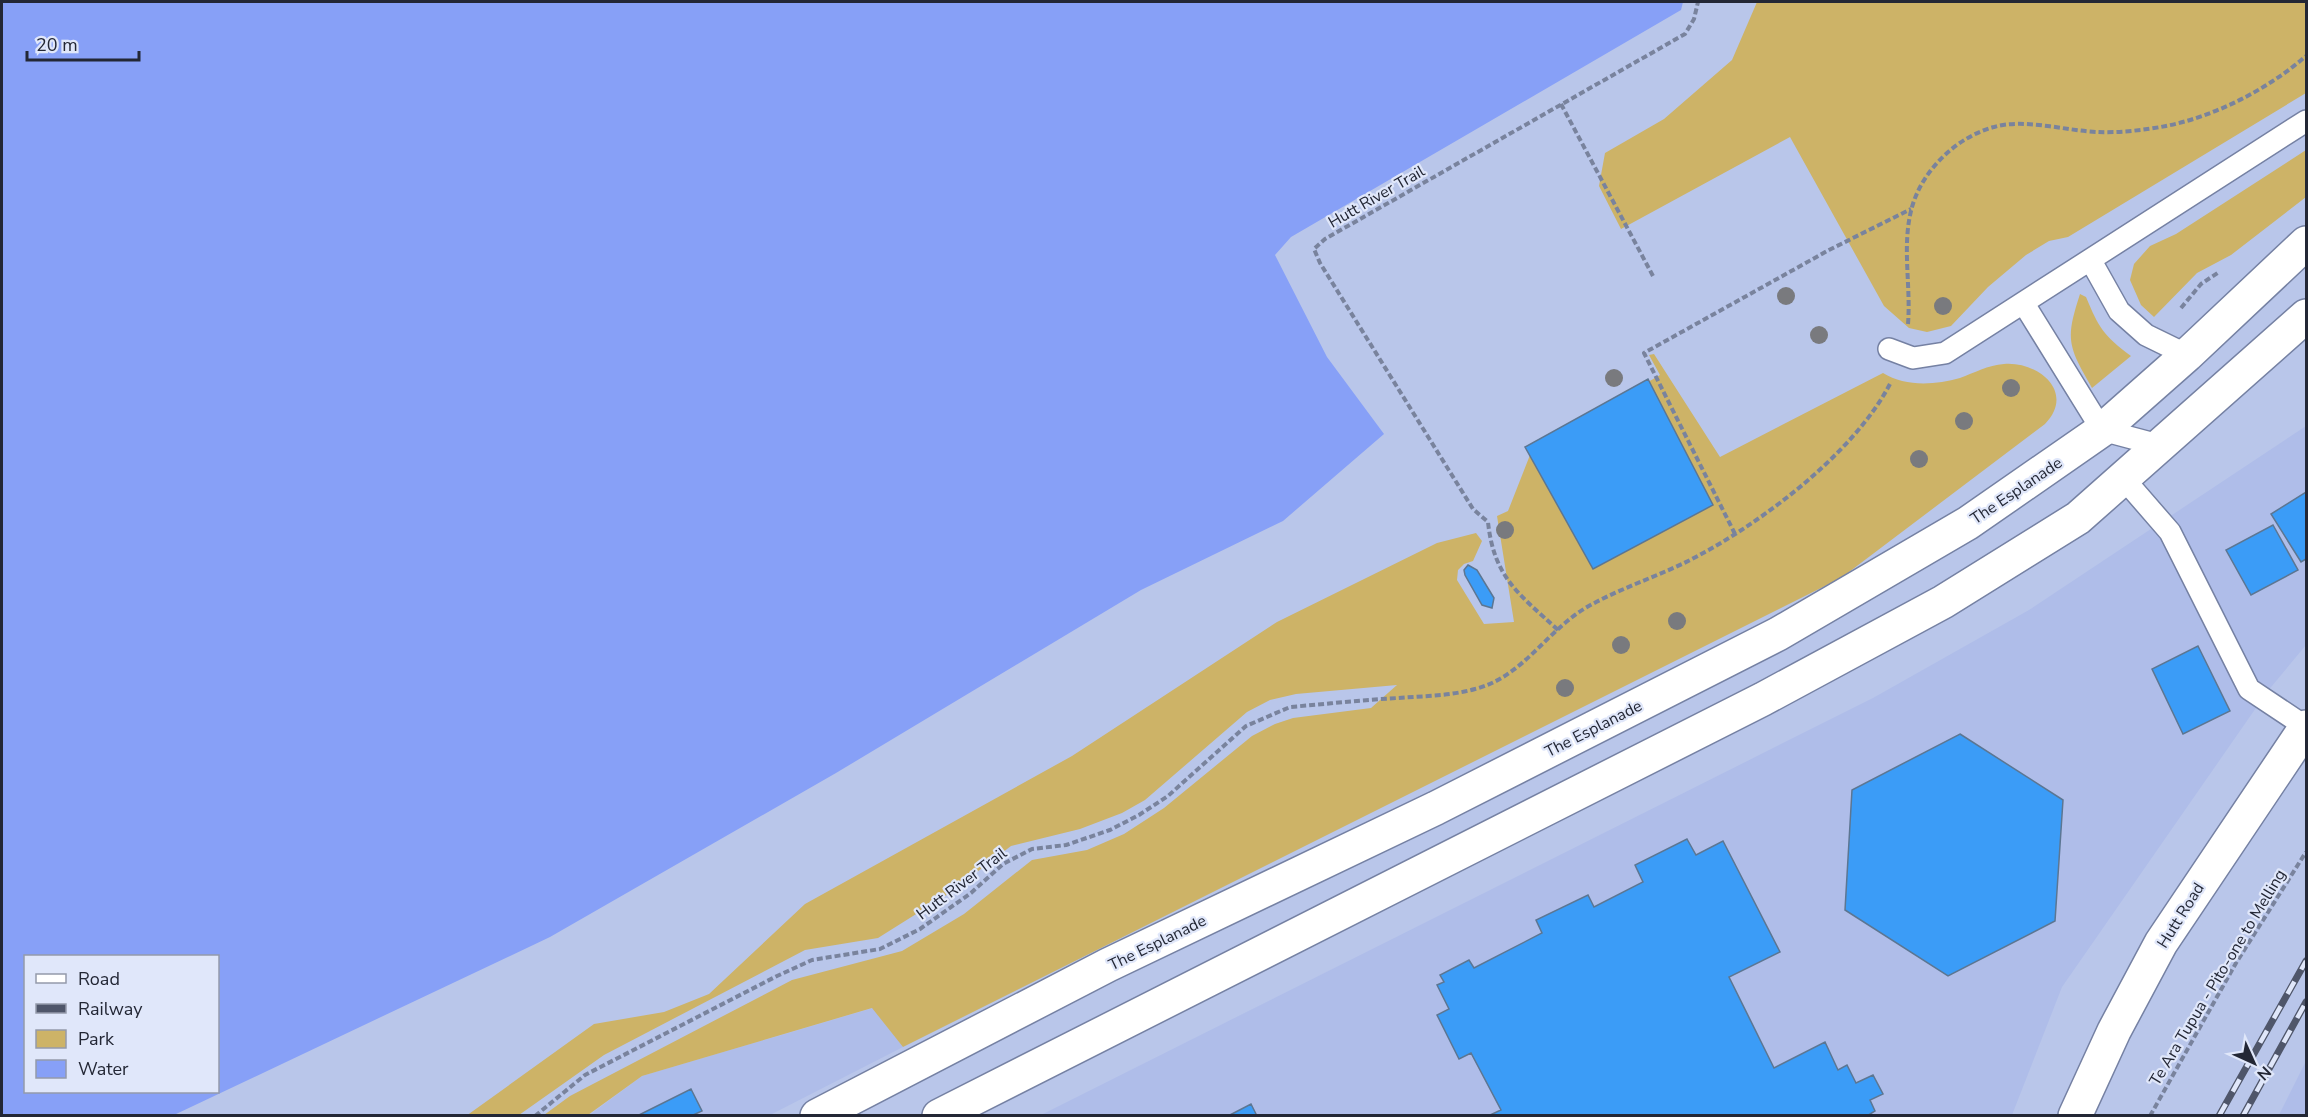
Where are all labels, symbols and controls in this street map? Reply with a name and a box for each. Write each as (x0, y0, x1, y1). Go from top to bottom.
scale bar (27, 24, 140, 62)
text: 20 m (36, 33, 78, 57)
street label: Hutt River Trail (1324, 160, 1429, 233)
street label: The Esplanade (1966, 452, 2067, 530)
street label: The Esplanade (1541, 695, 1646, 763)
street label: Hutt River Trail (912, 842, 1012, 925)
street label: Te Ara Tupua - Pito-one to Melling (2144, 865, 2291, 1090)
street label: Hutt Road (2152, 879, 2210, 953)
street label: The Esplanade (1105, 910, 1210, 976)
legend (24, 955, 219, 1093)
text: Road (78, 967, 120, 991)
text: Railway (78, 997, 143, 1021)
text: Park (78, 1027, 115, 1051)
north arrow (2224, 1033, 2284, 1093)
text: Water (78, 1057, 129, 1081)
text: N (2252, 1061, 2276, 1085)

